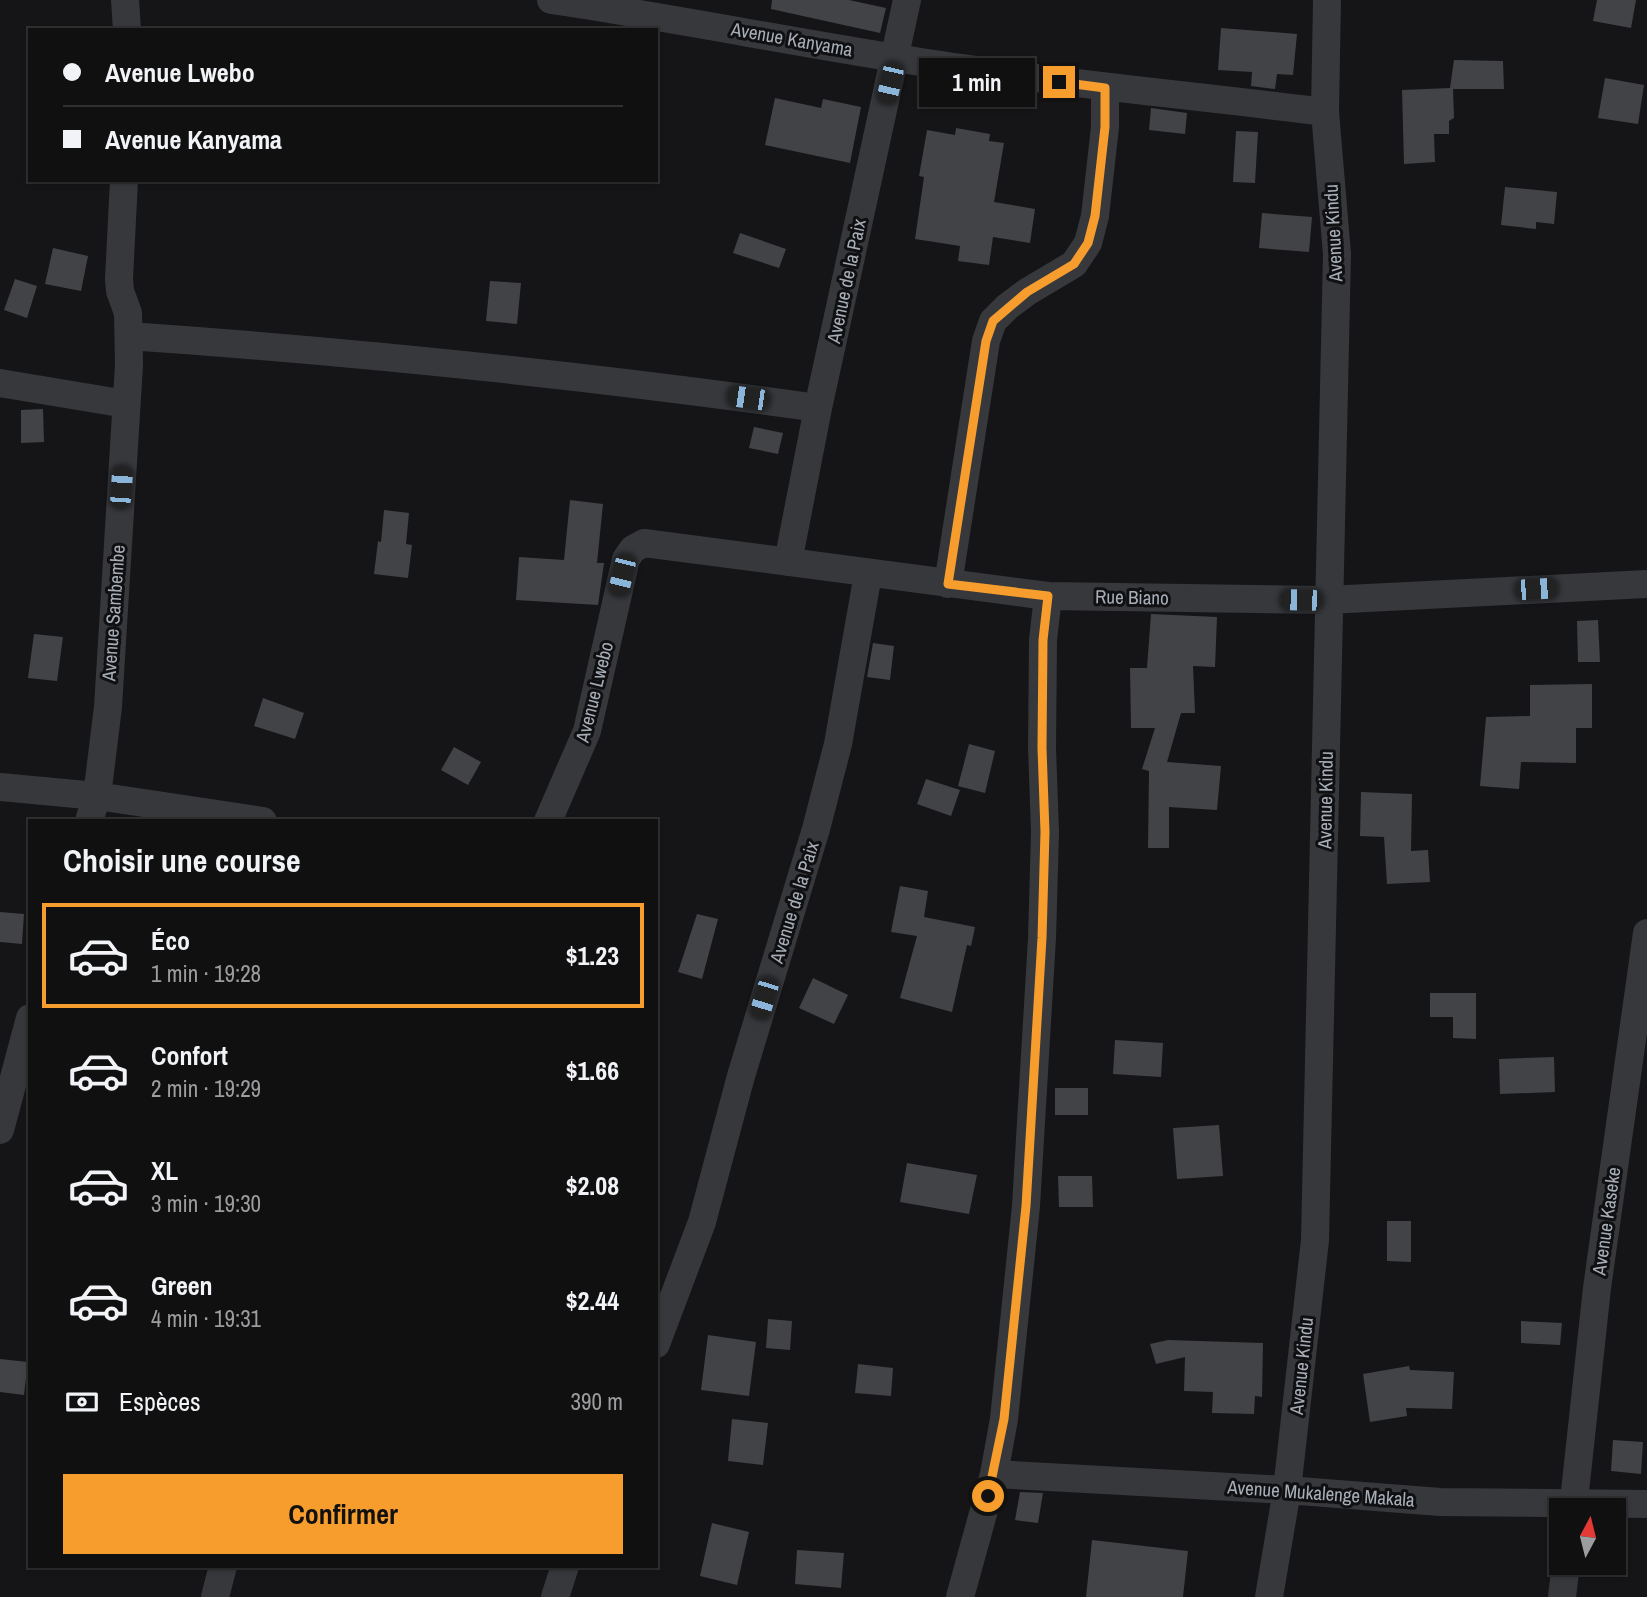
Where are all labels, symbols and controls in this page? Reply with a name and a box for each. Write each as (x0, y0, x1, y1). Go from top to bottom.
street label: Avenue Kanyama (728, 15, 855, 63)
text: Avenue Lwebo (105, 55, 255, 90)
callout: 1 min (919, 57, 1034, 106)
car (876, 60, 905, 106)
route end (1043, 66, 1075, 98)
text: 1 min (952, 67, 1002, 98)
text: Avenue Kanyama (105, 122, 282, 157)
street label: Avenue Kindu (1317, 184, 1349, 283)
street label: Avenue de la Paix (820, 216, 872, 346)
car (726, 385, 771, 411)
car (110, 465, 133, 509)
street label: Avenue Sambembe (95, 544, 131, 683)
car (607, 552, 638, 598)
car (1515, 577, 1558, 601)
street label: Rue Biano (1095, 583, 1169, 611)
car (1280, 589, 1323, 611)
street label: Avenue Lwebo (569, 639, 619, 746)
street label: Avenue Kindu (1311, 751, 1339, 850)
street label: Avenue de la Paix (763, 838, 825, 967)
text: Choisir une course (63, 839, 301, 882)
text: Éco (151, 923, 190, 958)
icon: car (67, 924, 130, 987)
text: $1.23 (566, 938, 619, 973)
text: 1 min · 19:28 (151, 958, 261, 989)
car (748, 975, 781, 1021)
text: Confort (151, 1038, 228, 1073)
icon: car (67, 1039, 130, 1102)
text: $1.66 (566, 1053, 619, 1088)
text: 2 min · 19:29 (151, 1073, 261, 1104)
text: XL (151, 1153, 178, 1188)
icon: car (67, 1154, 130, 1217)
street label: Avenue Kaseke (1585, 1165, 1626, 1278)
text: $2.08 (566, 1168, 619, 1203)
text: 3 min · 19:30 (151, 1188, 261, 1219)
text: Green (151, 1268, 213, 1303)
icon: car (67, 1269, 130, 1332)
text: $2.44 (566, 1283, 619, 1318)
text: 4 min · 19:31 (151, 1303, 261, 1334)
street label: Avenue Kindu (1283, 1316, 1319, 1417)
icon: cash (63, 1383, 101, 1421)
text: Espèces (119, 1384, 201, 1419)
text: 390 m (571, 1386, 623, 1417)
street label: Avenue Mukalenge Makala (1225, 1473, 1416, 1513)
button: Confirmer (63, 1474, 623, 1554)
route start (972, 1480, 1004, 1512)
north arrow (1549, 1498, 1626, 1575)
map controls (1549, 1498, 1626, 1575)

